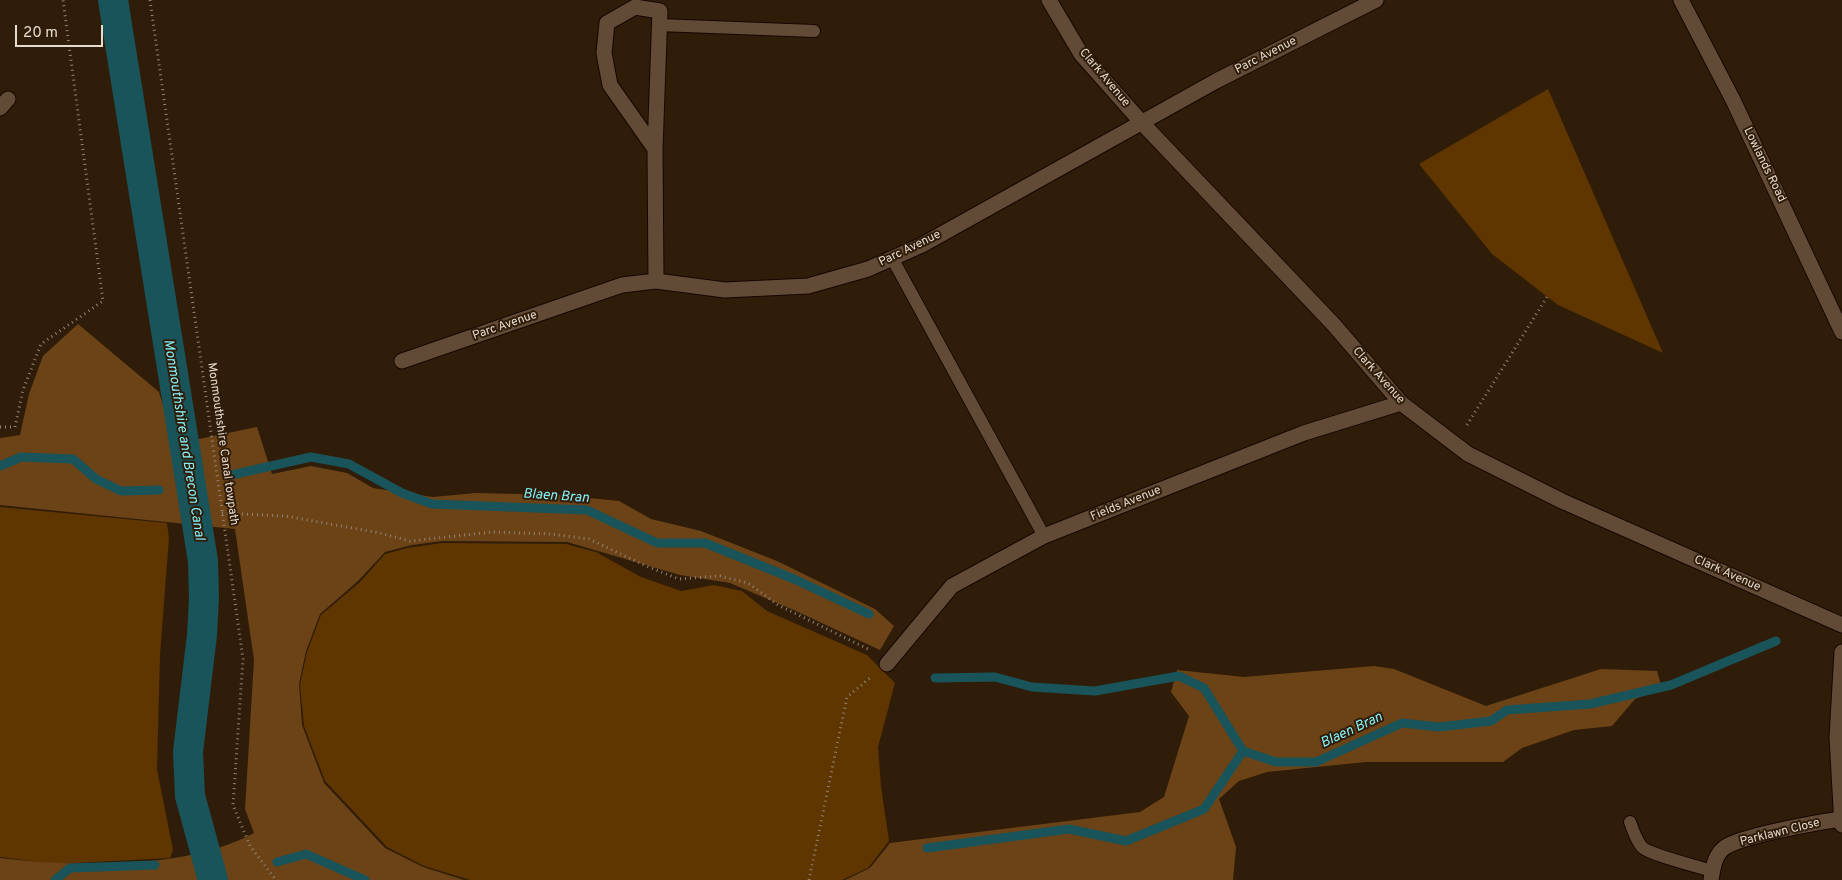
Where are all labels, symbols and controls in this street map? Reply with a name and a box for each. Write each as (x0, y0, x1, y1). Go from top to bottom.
scale bar (18, 15, 105, 47)
text: 20 m (23, 24, 58, 43)
street label: Parc Avenue (1233, 34, 1299, 78)
street label: Clark Avenue (1076, 46, 1132, 110)
street label: Lowlands Road (1740, 125, 1788, 205)
street label: Parc Avenue (877, 228, 943, 270)
street label: Parc Avenue (471, 308, 539, 344)
water label: Monmouthshire and Brecon Canal (159, 338, 207, 542)
street label: Clark Avenue (1349, 345, 1407, 407)
street label: Monmouthshire Canal towpath (203, 362, 241, 526)
street label: Fields Avenue (1089, 483, 1163, 525)
water label: Blaen Bran (522, 486, 590, 508)
street label: Clark Avenue (1692, 553, 1762, 595)
water label: Blaen Bran (1318, 709, 1386, 753)
street label: Parklawn Close (1739, 816, 1821, 850)

